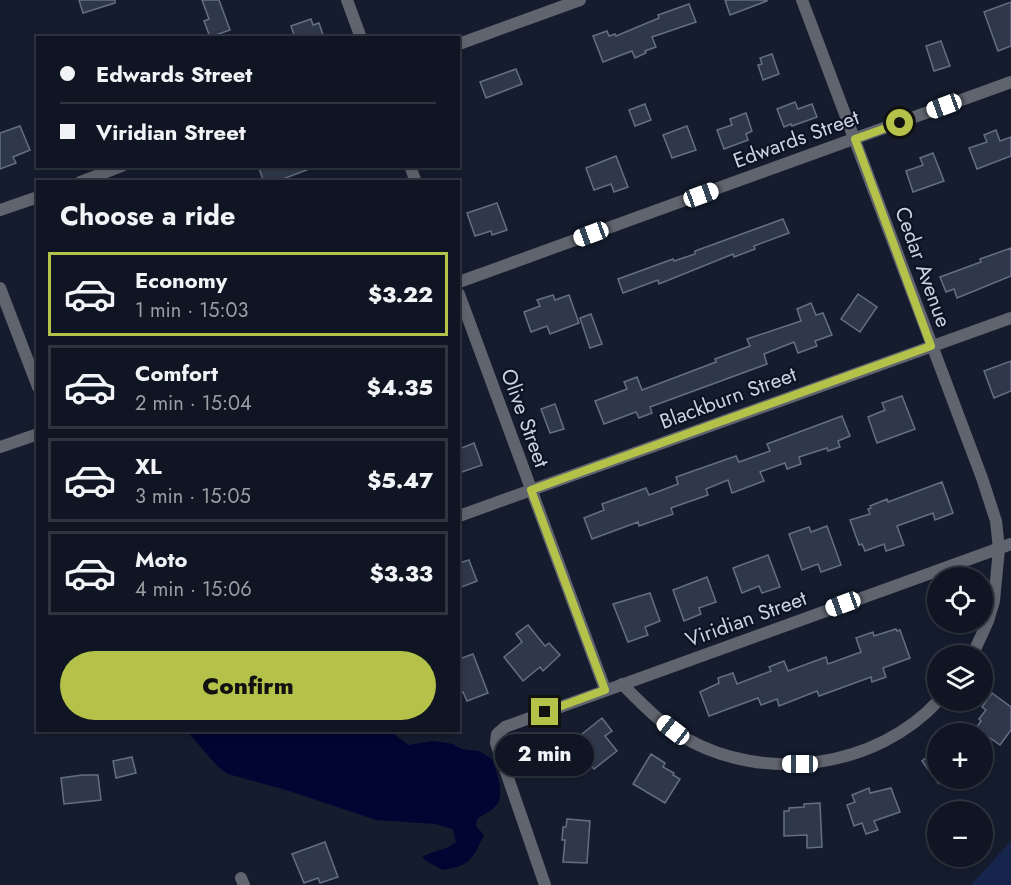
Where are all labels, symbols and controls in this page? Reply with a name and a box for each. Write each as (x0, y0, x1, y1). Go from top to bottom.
text: Edwards Street (96, 58, 252, 90)
car (924, 91, 964, 121)
street label: Edwards Street (729, 102, 863, 176)
route start (886, 109, 913, 136)
text: Viridian Street (96, 116, 246, 148)
car (681, 180, 721, 210)
text: Choose a ride (60, 196, 235, 235)
street label: Cedar Avenue (887, 203, 959, 332)
car (571, 219, 611, 249)
text: Economy (135, 264, 227, 296)
icon: car (63, 267, 117, 321)
text: $3.22 (368, 278, 433, 310)
text: 1 min · 15:03 (135, 296, 249, 325)
text: Comfort (135, 357, 218, 389)
street label: Blackburn Street (655, 359, 801, 437)
icon: car (63, 360, 117, 414)
street label: Olive Street (493, 364, 557, 472)
text: $4.35 (367, 371, 433, 403)
text: 2 min · 15:04 (135, 389, 252, 418)
text: XL (135, 450, 162, 482)
icon: car (63, 453, 117, 507)
text: $5.47 (367, 464, 433, 496)
text: 3 min · 15:05 (135, 482, 251, 511)
text: Moto (135, 543, 188, 575)
icon: car (63, 546, 117, 600)
text: $3.33 (370, 557, 433, 589)
map controls (927, 567, 993, 867)
button: locate (927, 567, 993, 633)
text: 4 min · 15:06 (135, 575, 252, 604)
street label: Viridian Street (681, 583, 811, 655)
car (823, 589, 863, 619)
button: layers (927, 645, 993, 711)
button: Confirm (60, 651, 436, 720)
route end (531, 698, 558, 725)
car (653, 712, 693, 748)
button: + (927, 723, 993, 789)
callout: 2 min (496, 733, 594, 775)
text: 2 min (518, 740, 571, 769)
car (782, 755, 818, 773)
button: − (927, 801, 993, 867)

